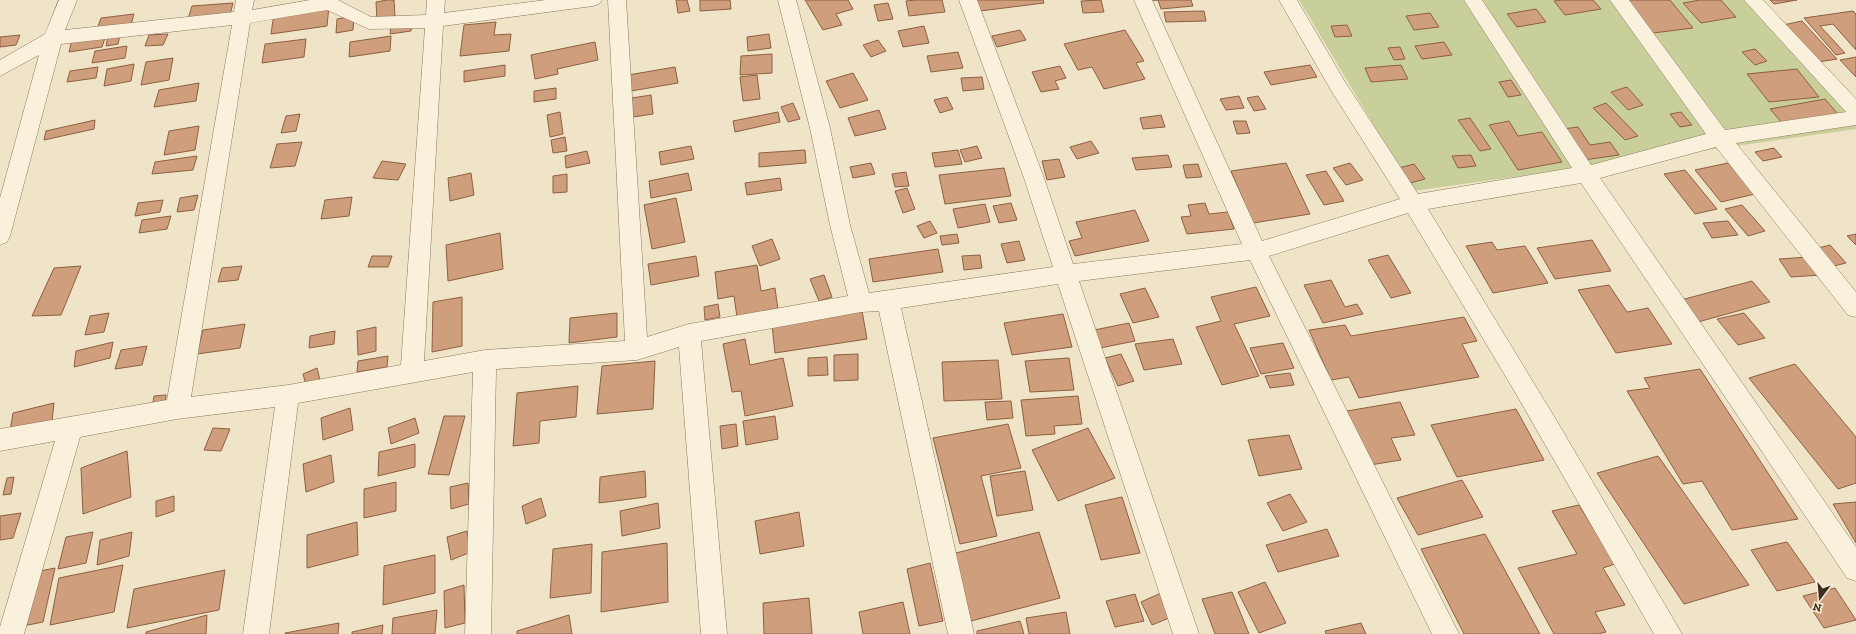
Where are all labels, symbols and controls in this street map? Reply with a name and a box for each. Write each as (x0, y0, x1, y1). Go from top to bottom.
north arrow (1800, 578, 1840, 618)
text: N (1811, 600, 1823, 615)

